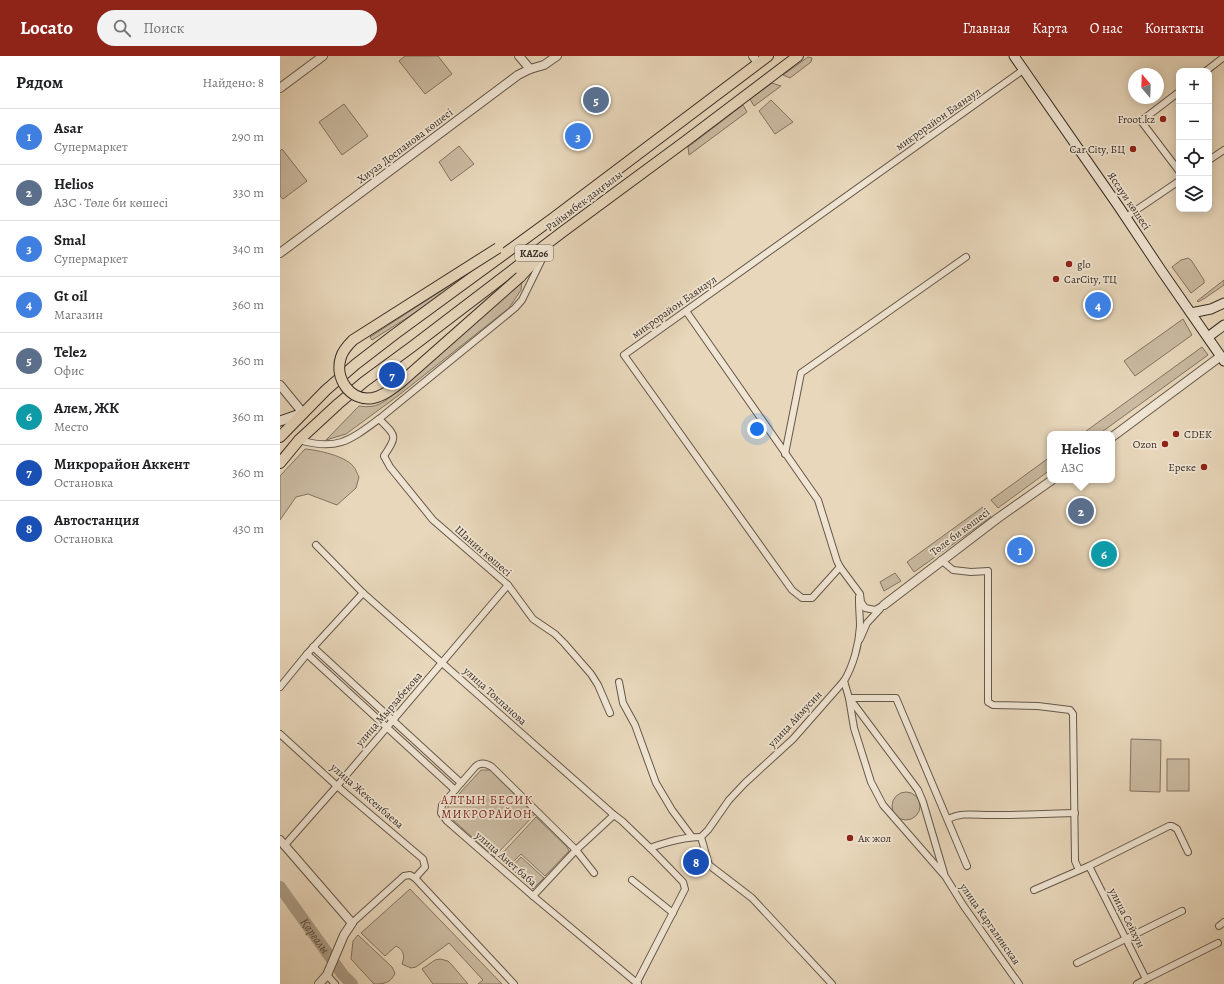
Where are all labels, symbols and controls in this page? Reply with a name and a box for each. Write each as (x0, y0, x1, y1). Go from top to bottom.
search box (97, 10, 377, 46)
text: Locato (20, 15, 73, 41)
icon: search (111, 17, 133, 39)
text: Поиск (143, 18, 184, 38)
text: Главная (963, 19, 1010, 38)
text: Карта (1032, 19, 1068, 38)
text: О нас (1090, 19, 1123, 38)
text: Контакты (1145, 19, 1204, 38)
north arrow (1128, 68, 1164, 104)
map controls (1176, 68, 1212, 212)
button: + (1176, 68, 1212, 104)
text: Рядом (16, 71, 63, 94)
text: Найдено: 8 (202, 74, 264, 91)
street label: микрорайон Баянаул (892, 84, 984, 154)
pin: 5 (583, 85, 609, 115)
button: − (1176, 104, 1212, 140)
street label: Хиуаз Доспанова көшесі (354, 105, 456, 187)
place label: Froot.kz (1117, 112, 1155, 127)
marker: Froot.kz (1158, 114, 1168, 124)
text: Asar (54, 118, 83, 138)
pin: 3 (565, 121, 591, 151)
text: 1 (27, 128, 31, 145)
text: 290 m (232, 128, 264, 145)
text: Супермаркет (54, 138, 128, 155)
button: locate (1176, 140, 1212, 176)
place label: Car City, БЦ (1069, 142, 1125, 157)
marker: Car City, БЦ (1128, 144, 1138, 154)
street label: Райымбек даңғылы (543, 167, 625, 235)
street label: Яссауи көшесі (1104, 169, 1154, 233)
text: Helios (54, 174, 94, 194)
button: layers (1176, 176, 1212, 212)
text: 2 (26, 184, 32, 201)
text: 330 m (233, 184, 264, 201)
text: АЗС · Төле би көшесі (54, 194, 168, 211)
text: Smal (54, 230, 86, 250)
text: 3 (26, 240, 32, 257)
text: 340 m (232, 240, 264, 257)
road number: KАZ06 (515, 245, 553, 261)
text: Супермаркет (54, 250, 128, 267)
place label: glo (1077, 257, 1091, 272)
marker: glo (1064, 259, 1074, 269)
street label: микрорайон Баянаул (628, 272, 720, 342)
place label: CarCity, ТЦ (1064, 272, 1117, 287)
marker: CarCity, ТЦ (1051, 274, 1061, 284)
text: Gt oil (54, 286, 87, 306)
pin: 4 (1085, 290, 1111, 320)
text: 4 (26, 296, 32, 313)
text: 360 m (232, 296, 264, 313)
text: Магазин (54, 306, 103, 323)
text: Tele2 (54, 342, 87, 362)
text: 5 (26, 352, 32, 369)
text: 360 m (232, 352, 264, 369)
pin: 7 (379, 360, 405, 390)
text: Офис (54, 362, 84, 379)
text: Алем, ЖК (54, 398, 119, 418)
text: 6 (26, 408, 32, 425)
text: 360 m (232, 408, 264, 425)
text: Место (54, 418, 89, 435)
your location (747, 419, 767, 439)
place label: CDEK (1184, 427, 1212, 442)
marker: CDEK (1171, 429, 1181, 439)
popup (1047, 431, 1115, 483)
place label: Ozon (1133, 437, 1157, 452)
text: Helios (1061, 439, 1101, 459)
marker: Ozon (1160, 439, 1170, 449)
text: Микрорайон Аккент (54, 454, 190, 474)
text: АЗС (1061, 459, 1084, 476)
place label: Ереке (1168, 460, 1196, 475)
marker: Ереке (1199, 462, 1209, 472)
text: 7 (26, 464, 32, 481)
text: 360 m (232, 464, 264, 481)
text: Остановка (54, 474, 113, 491)
pin: 2 (1068, 496, 1094, 526)
street label: Төле би көшесі (927, 505, 993, 559)
text: Автостанция (54, 510, 139, 530)
text: 8 (26, 520, 32, 537)
text: 430 m (232, 520, 264, 537)
street label: Шанин көшесі (451, 522, 515, 580)
text: Остановка (54, 530, 113, 547)
pin: 1 (1007, 535, 1033, 565)
pin: 6 (1091, 539, 1117, 569)
street label: улица Токпанова (459, 663, 531, 729)
street label: улица Мырзабекова (352, 668, 426, 750)
street label: улица Аймусин (764, 687, 825, 751)
street label: улица Жексенбаева (326, 759, 408, 833)
district label: АЛТЫН БЕСИК МИКРОРАЙОН (440, 792, 533, 822)
street label: улица Анет баба (471, 828, 541, 890)
place label: Ак жол (857, 831, 892, 846)
marker: Ак жол (845, 833, 855, 843)
pin: 8 (683, 847, 709, 877)
street label: улица Каргалинская (956, 879, 1024, 968)
street label: улица Сейхун (1105, 885, 1148, 950)
water label: Қарғалы (297, 915, 333, 957)

